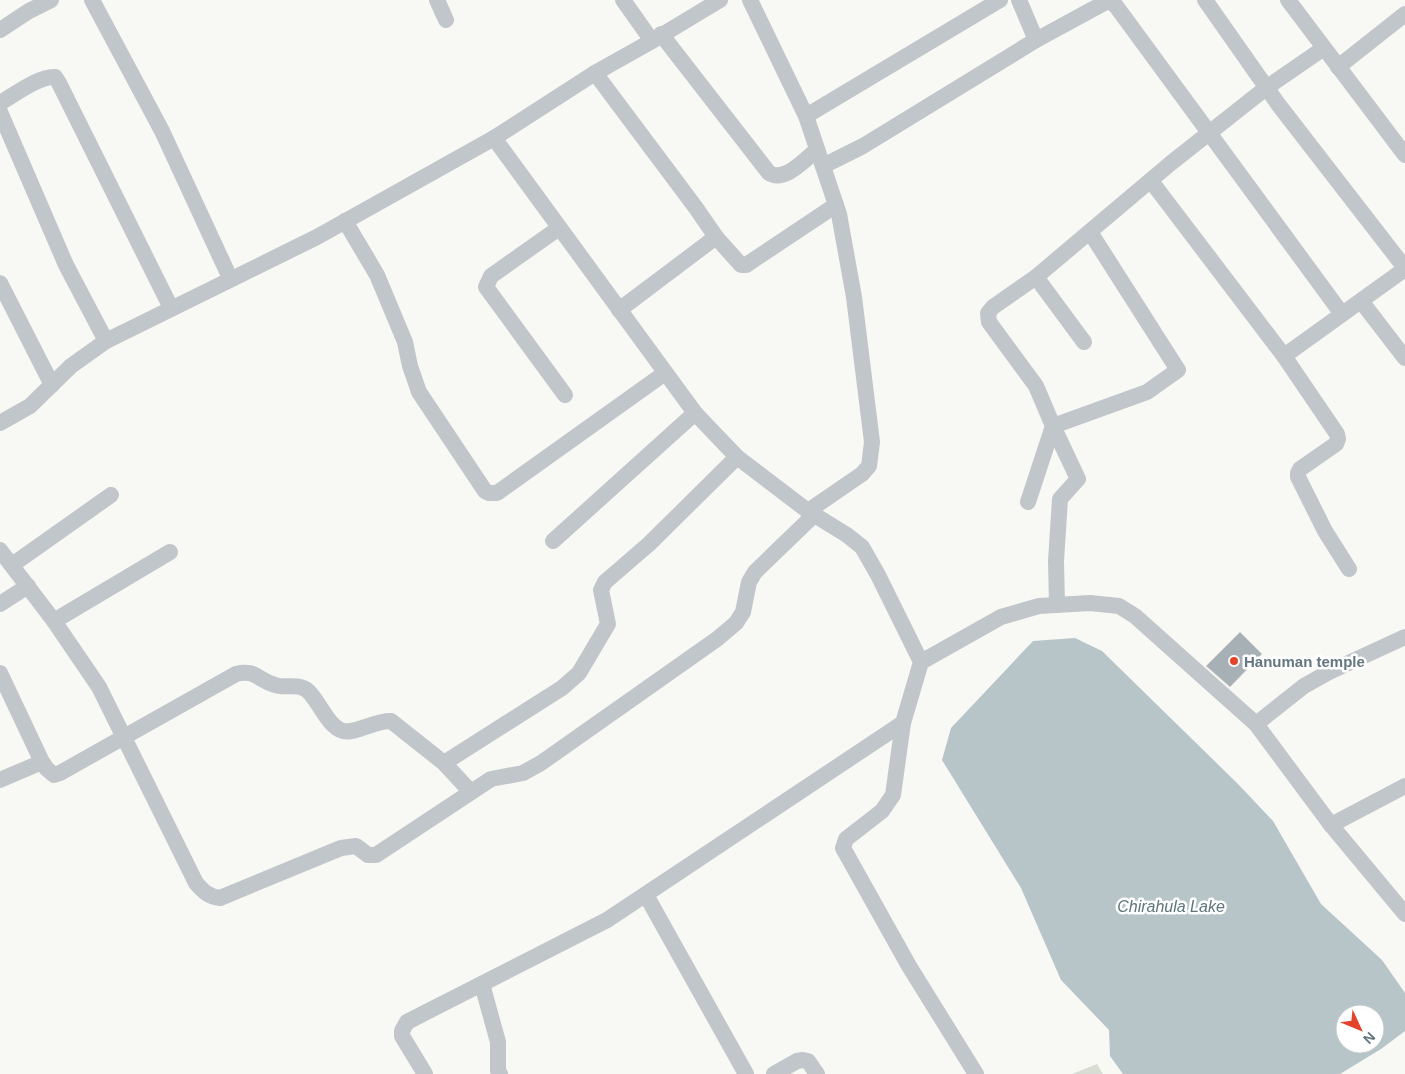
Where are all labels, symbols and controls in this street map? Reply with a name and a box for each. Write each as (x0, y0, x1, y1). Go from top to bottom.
place label: Hanuman temple (1244, 653, 1365, 670)
marker: Hanuman temple (1228, 655, 1240, 667)
water label: Chirahula Lake (1117, 898, 1225, 915)
north arrow (1335, 1004, 1385, 1054)
text: N (1360, 1029, 1379, 1047)

